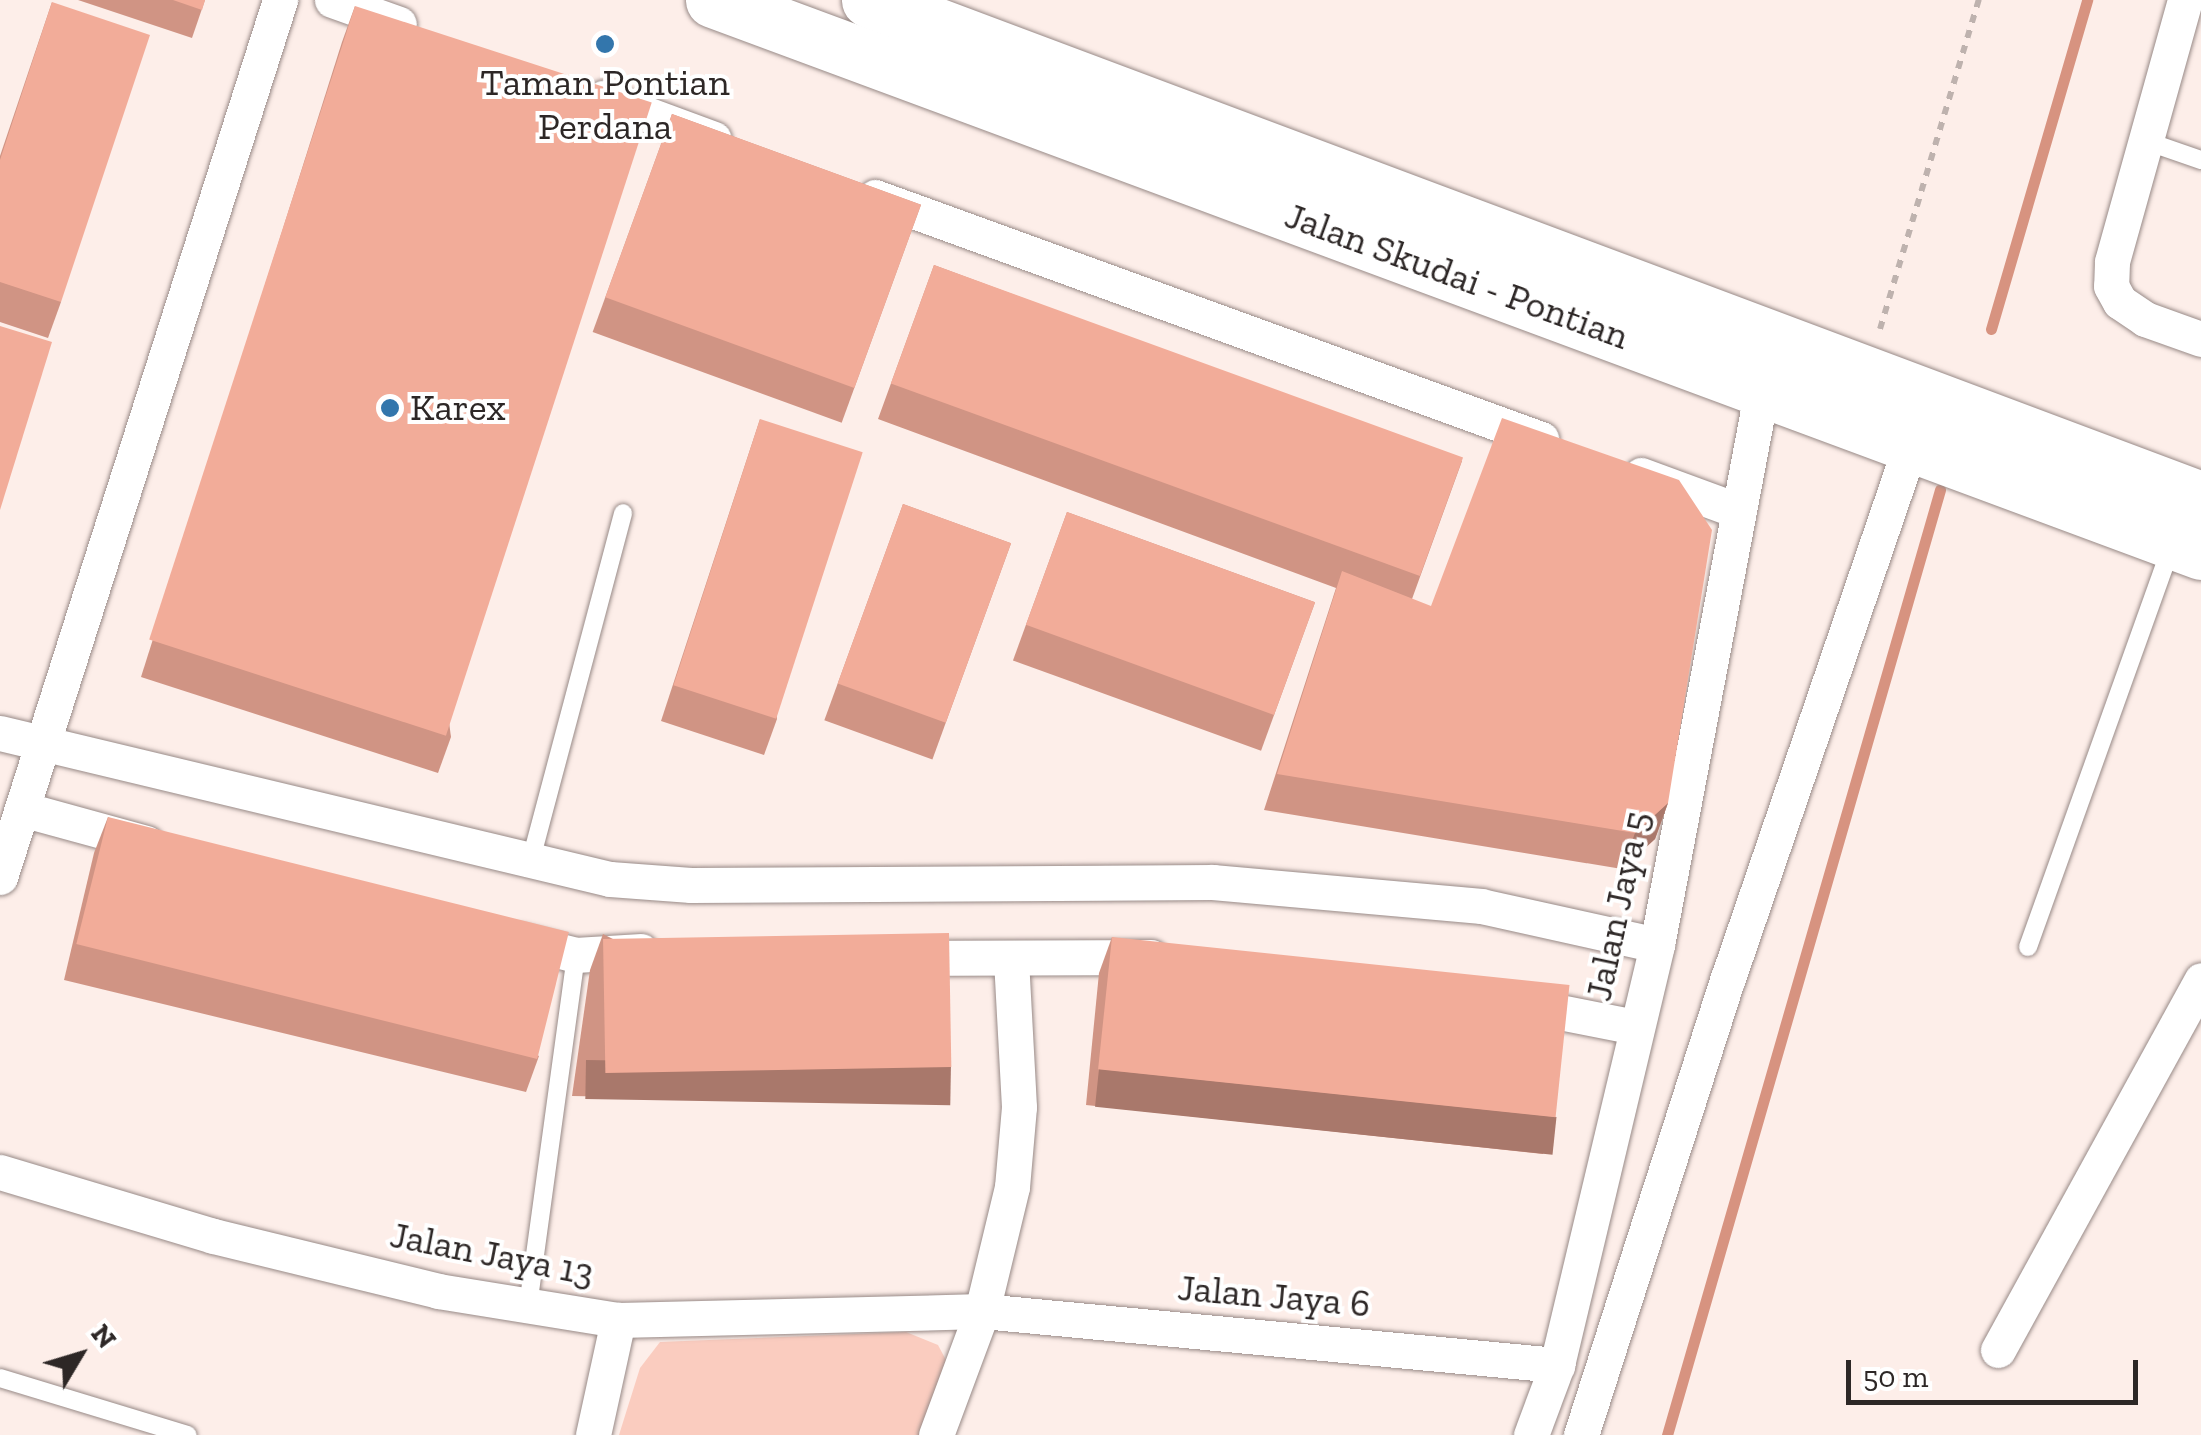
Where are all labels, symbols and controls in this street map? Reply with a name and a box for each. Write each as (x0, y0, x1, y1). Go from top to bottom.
marker: Taman Pontian Perdana (594, 33, 616, 55)
place label: Taman Pontian Perdana (480, 60, 730, 150)
street label: Jalan Skudai - Pontian (1279, 193, 1635, 359)
place label: Karex (410, 385, 506, 431)
marker: Karex (379, 397, 401, 419)
street label: Jalan Jaya 5 (1576, 807, 1660, 1005)
street label: Jalan Jaya 13 (386, 1212, 598, 1296)
street label: Jalan Jaya 6 (1175, 1265, 1373, 1327)
north arrow (30, 1305, 130, 1405)
text: N (84, 1318, 124, 1355)
scale bar (1851, 1340, 2144, 1402)
text: 50 m (1863, 1359, 1928, 1395)

